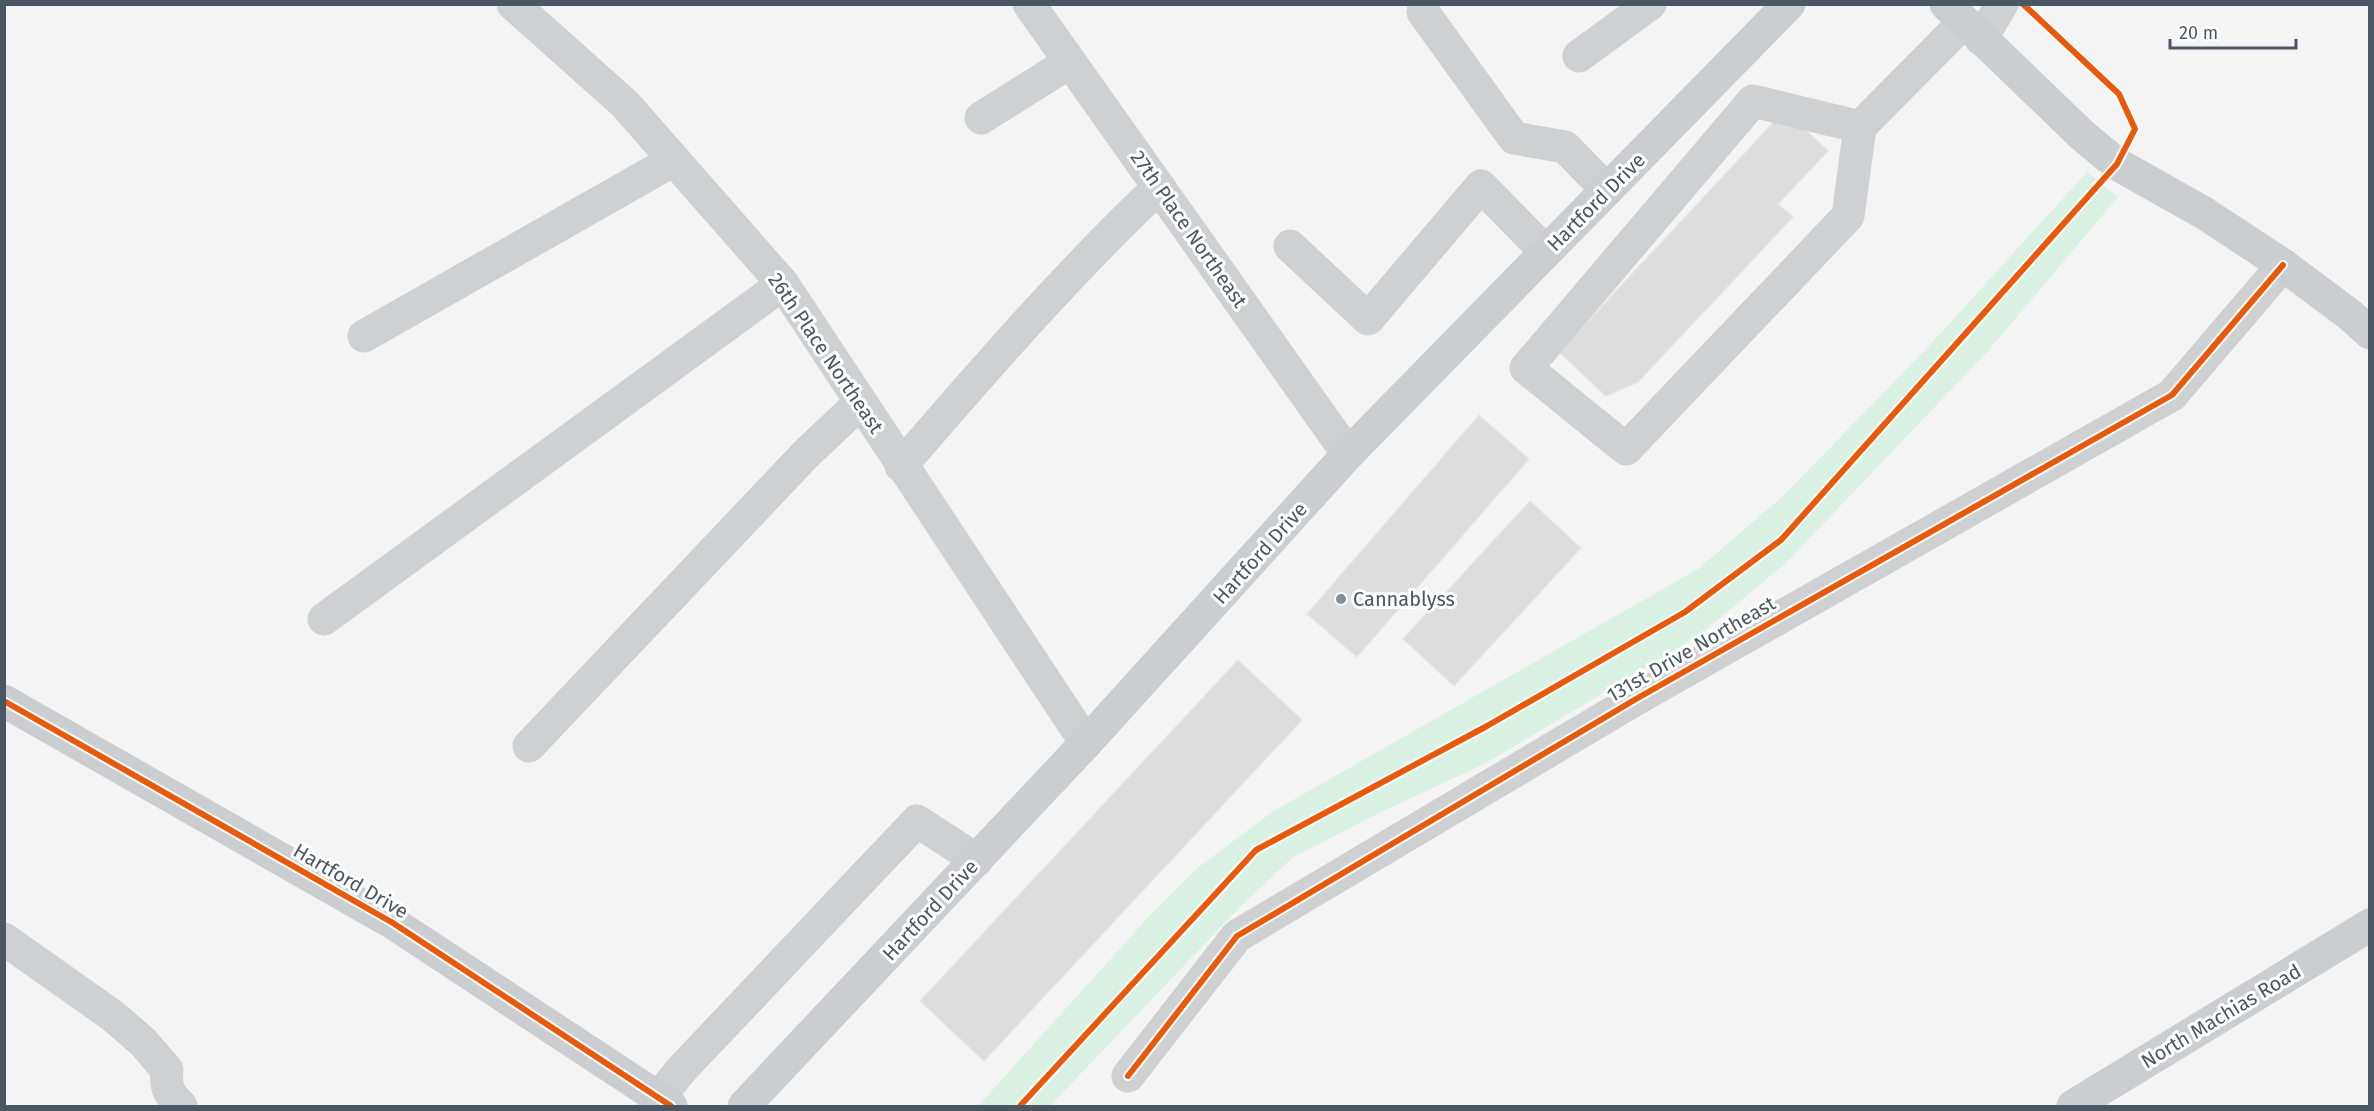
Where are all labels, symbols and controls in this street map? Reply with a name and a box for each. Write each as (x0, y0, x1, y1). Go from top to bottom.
scale bar (2170, 12, 2296, 50)
text: 20 m (2179, 22, 2218, 44)
street label: 27th Place Northeast (1126, 146, 1253, 313)
street label: Hartford Drive (1542, 148, 1650, 256)
street label: 26th Place Northeast (763, 268, 889, 438)
street label: Hartford Drive (1208, 497, 1312, 609)
place label: Cannablyss (1353, 587, 1455, 611)
street label: 131st Drive Northeast (1602, 591, 1780, 707)
marker: Cannablyss (1334, 592, 1348, 606)
street label: Hartford Drive (289, 838, 413, 924)
street label: Hartford Drive (877, 855, 983, 965)
street label: North Machias Road (2137, 959, 2305, 1073)

